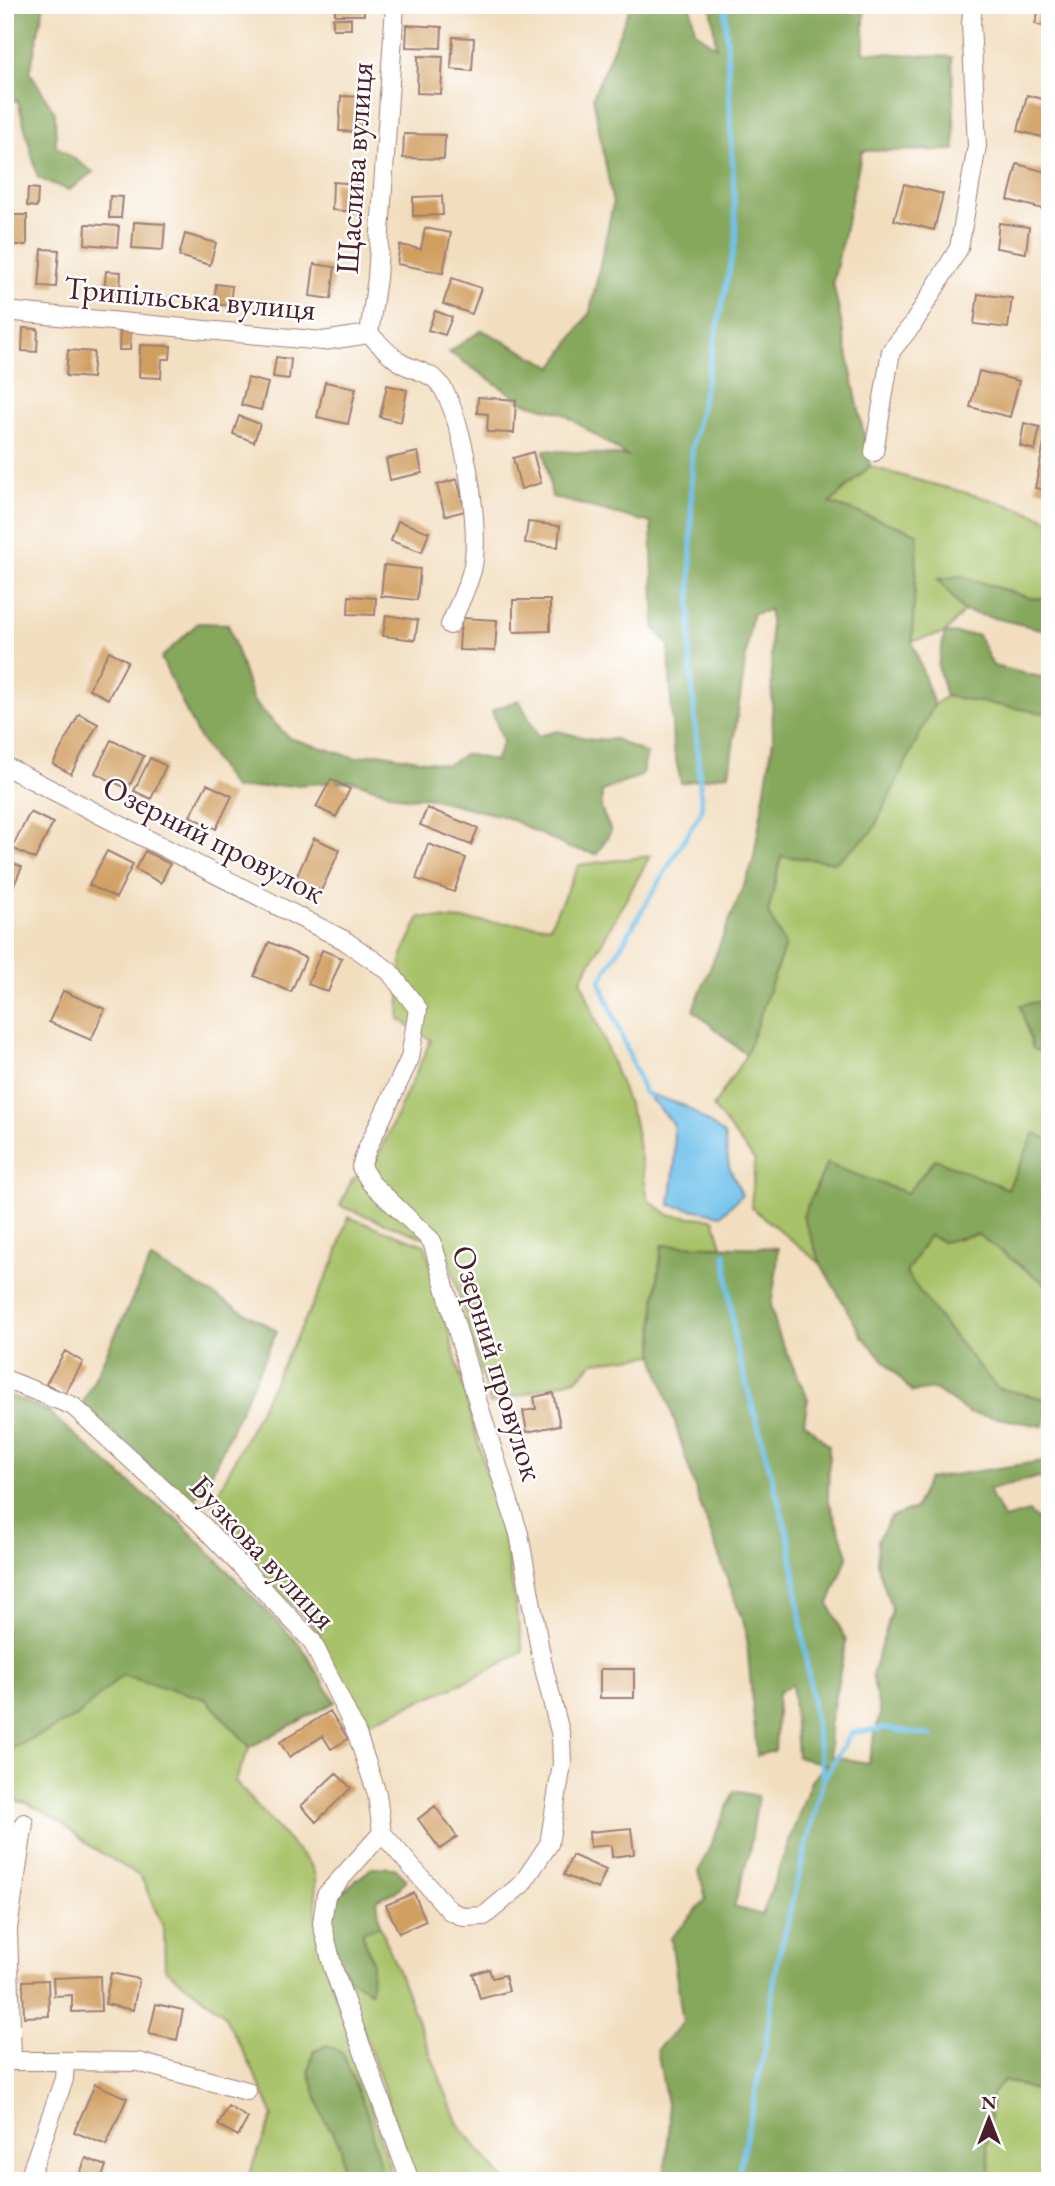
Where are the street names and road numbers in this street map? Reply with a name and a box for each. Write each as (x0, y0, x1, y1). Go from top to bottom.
street label: Щаслива вулиця (326, 61, 382, 275)
street label: Трипільська вулиця (62, 266, 318, 330)
street label: Озерний провулок (96, 765, 332, 913)
street label: Озерний провулок (442, 1240, 554, 1486)
street label: Бузкова вулиця (180, 1466, 346, 1638)

